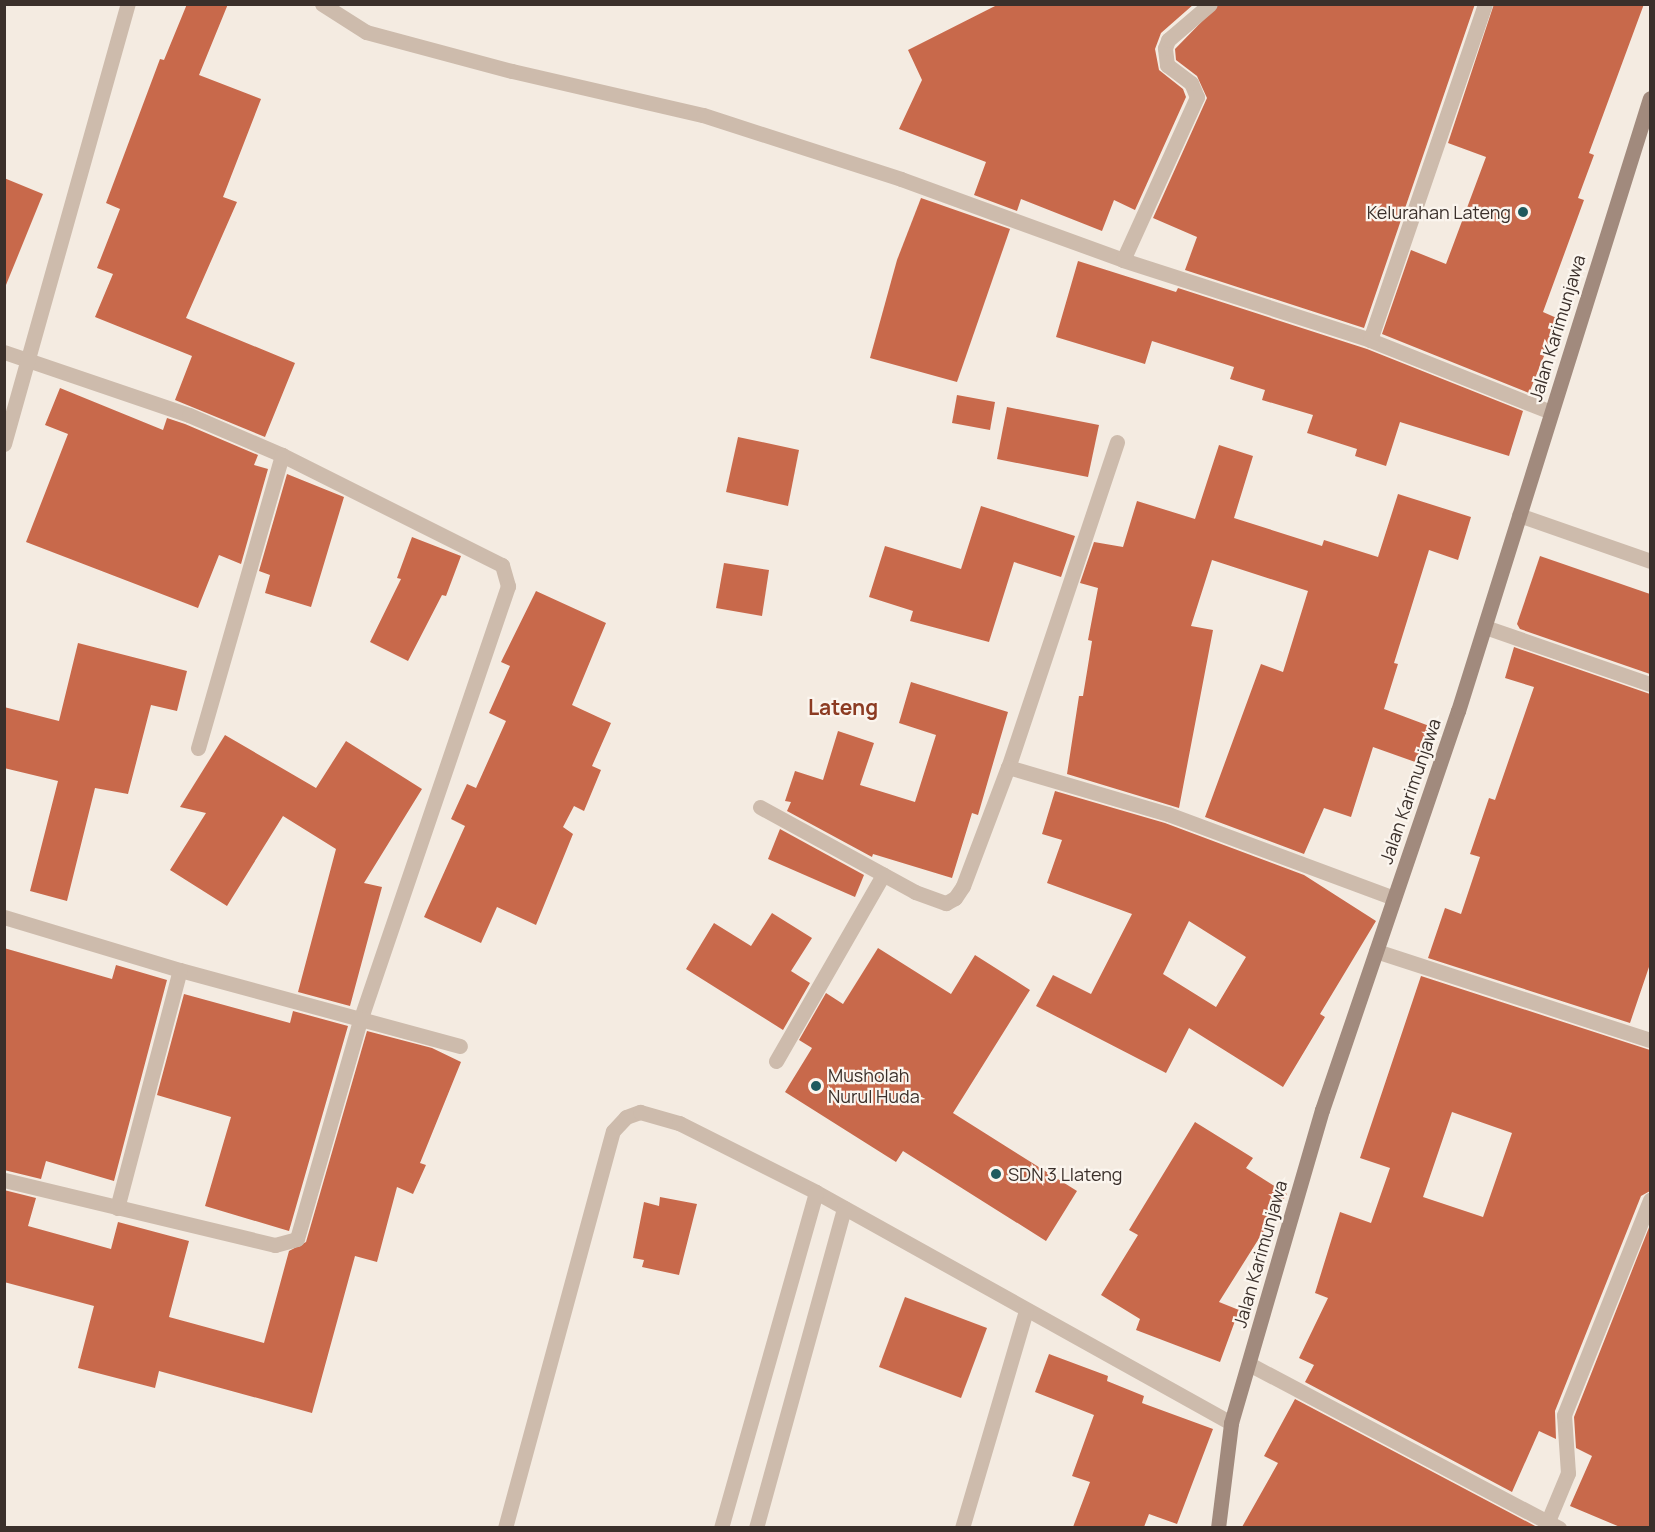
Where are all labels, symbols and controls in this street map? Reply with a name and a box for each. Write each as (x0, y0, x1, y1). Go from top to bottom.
place label: Kelurahan Lateng (1367, 201, 1511, 223)
marker: Kelurahan Lateng (1516, 205, 1530, 219)
street label: Jalan Karimunjawa (1524, 252, 1590, 404)
district label: Lateng (808, 694, 878, 720)
street label: Jalan Karimunjawa (1375, 715, 1445, 867)
place label: Musholah Nurul Huda (828, 1065, 920, 1108)
marker: Musholah Nurul Huda (809, 1079, 823, 1093)
place label: SDN 3 Llateng (1008, 1163, 1122, 1185)
marker: SDN 3 Llateng (989, 1167, 1003, 1181)
street label: Jalan Karimunjawa (1229, 1178, 1291, 1330)

